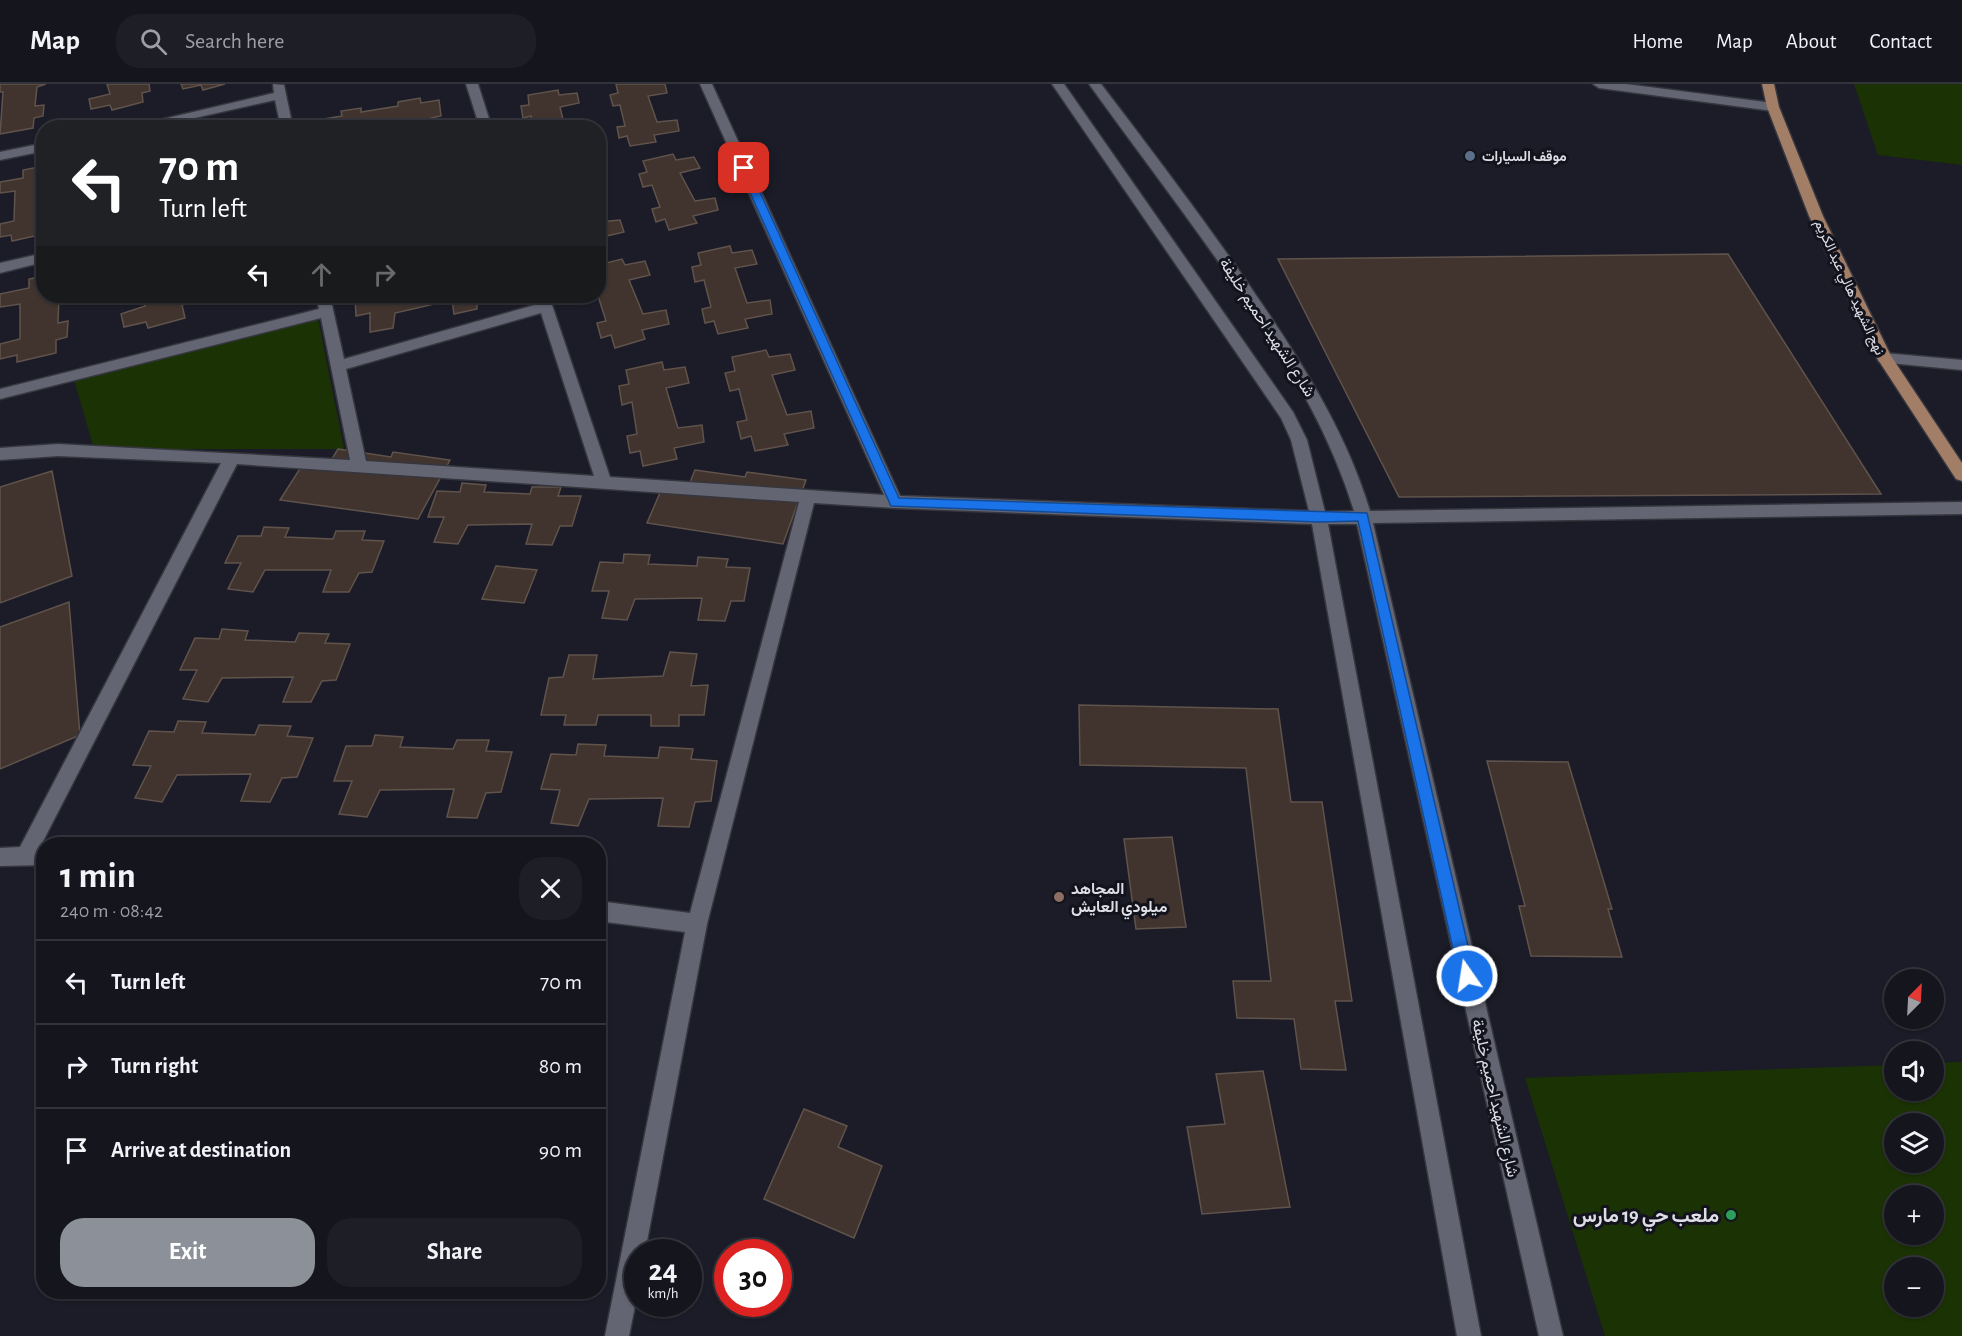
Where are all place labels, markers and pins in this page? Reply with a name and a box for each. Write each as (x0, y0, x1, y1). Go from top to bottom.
pin (718, 142, 769, 193)
marker: موقف السيارات (1463, 149, 1477, 163)
place label: موقف السيارات (1482, 150, 1567, 165)
place label: المجاهد ميلودي العايش (1071, 881, 1168, 920)
marker: المجاهد ميلودي العايش (1052, 890, 1066, 904)
place label: ملعب حي 19 مارس (1573, 1206, 1719, 1232)
marker: ملعب حي 19 مارس (1724, 1208, 1738, 1222)

